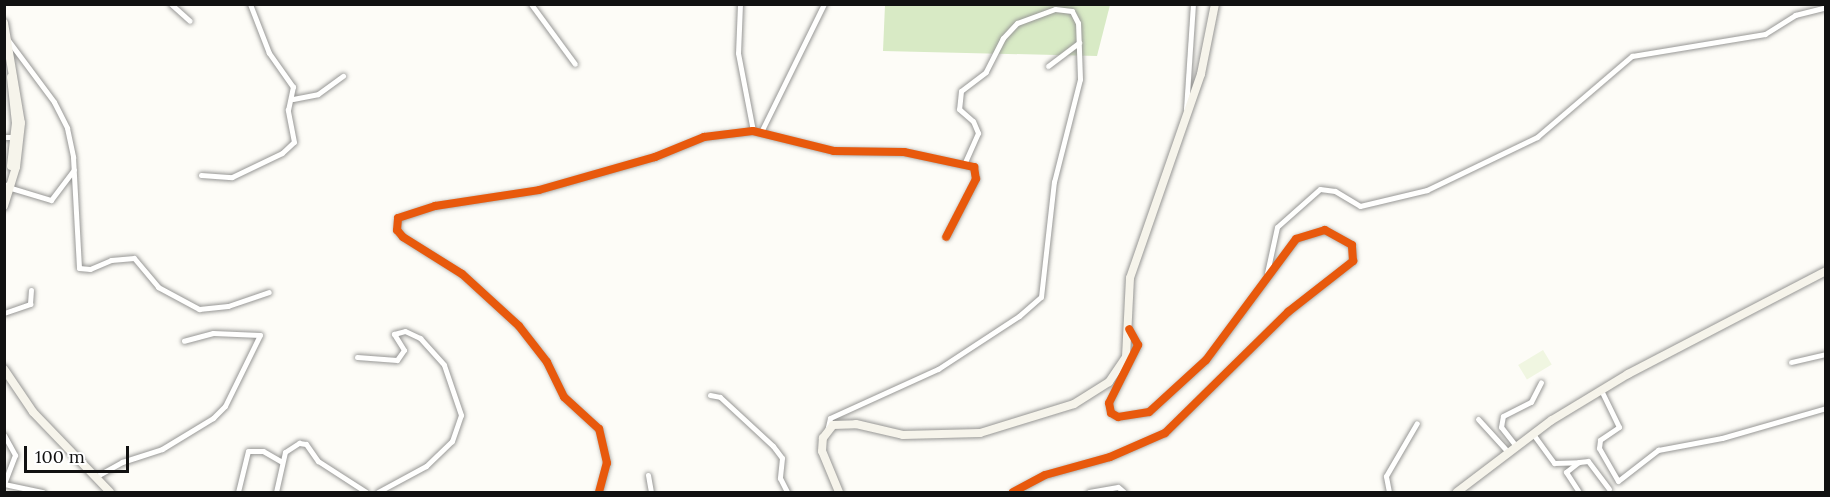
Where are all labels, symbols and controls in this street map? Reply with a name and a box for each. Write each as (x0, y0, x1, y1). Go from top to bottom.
scale bar (27, 434, 132, 472)
text: 100 m (35, 445, 85, 468)

